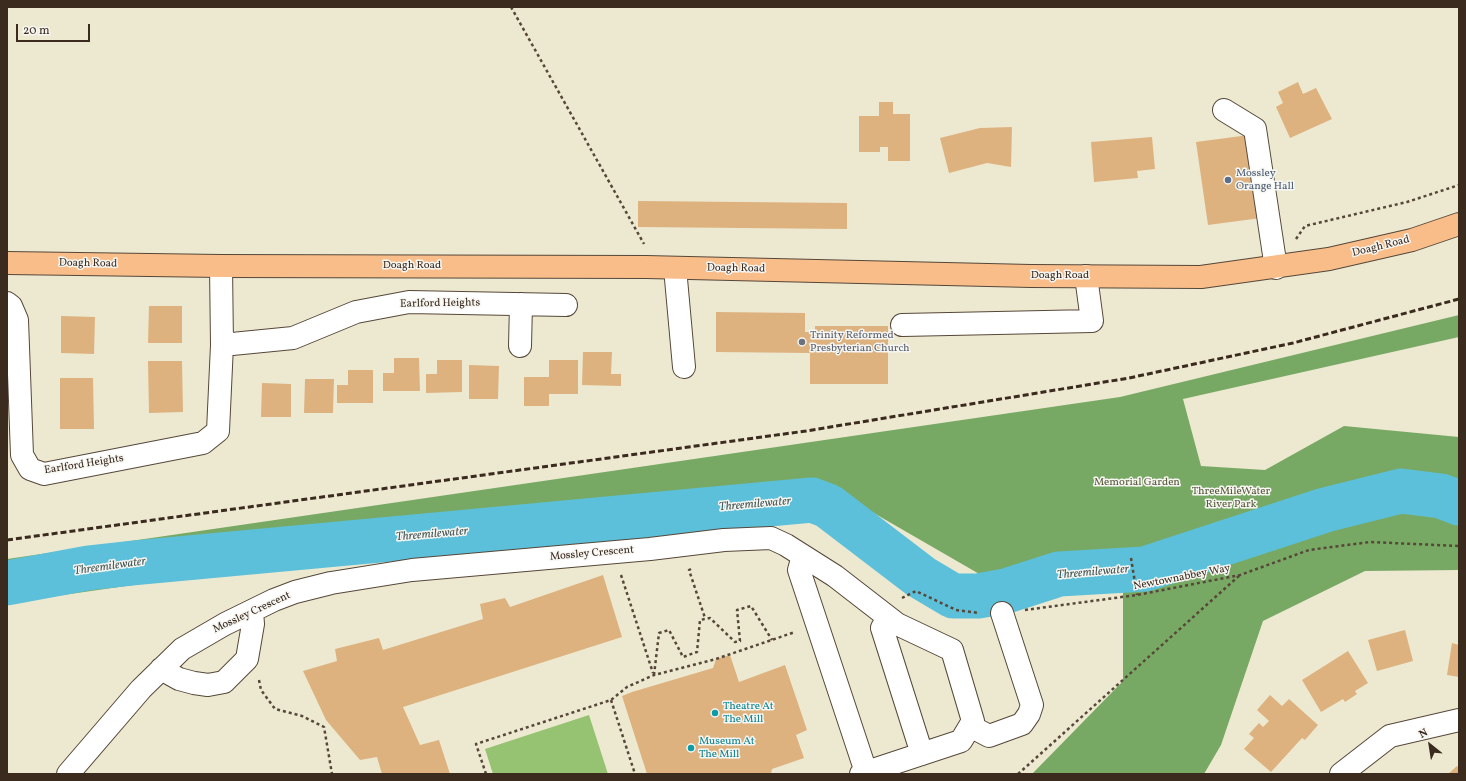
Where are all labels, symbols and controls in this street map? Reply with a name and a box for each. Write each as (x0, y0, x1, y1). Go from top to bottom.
scale bar (18, 16, 92, 42)
text: 20 m (23, 23, 50, 39)
place label: Mossley Orange Hall (1236, 167, 1294, 193)
marker: Mossley Orange Hall (1223, 175, 1233, 185)
street label: Doagh Road (1351, 234, 1411, 260)
street label: Doagh Road (59, 257, 117, 271)
street label: Doagh Road (383, 259, 441, 273)
street label: Doagh Road (707, 262, 765, 276)
street label: Doagh Road (1031, 269, 1089, 283)
street label: Earlford Heights (400, 297, 480, 311)
place label: Trinity Reformed Presbyterian Church (810, 329, 910, 355)
marker: Trinity Reformed Presbyterian Church (797, 337, 807, 347)
street label: Earlford Heights (43, 452, 125, 478)
park label: Memorial Garden (1094, 476, 1180, 490)
park label: ThreeMileWater River Park (1192, 485, 1270, 511)
water label: Threemilewater (718, 495, 792, 515)
water label: Threemilewater (395, 525, 469, 545)
street label: Mossley Crescent (550, 544, 634, 564)
water label: Threemilewater (73, 555, 147, 579)
street label: Newtownabbey Way (1132, 562, 1232, 594)
water label: Threemilewater (1056, 563, 1130, 583)
street label: Mossley Crescent (211, 589, 293, 637)
place label: Theatre At The Mill (723, 700, 774, 726)
marker: Theatre At The Mill (710, 708, 720, 718)
north arrow (1410, 725, 1450, 765)
text: N (1417, 726, 1431, 743)
place label: Museum At The Mill (699, 735, 755, 761)
marker: Museum At The Mill (686, 743, 696, 753)

